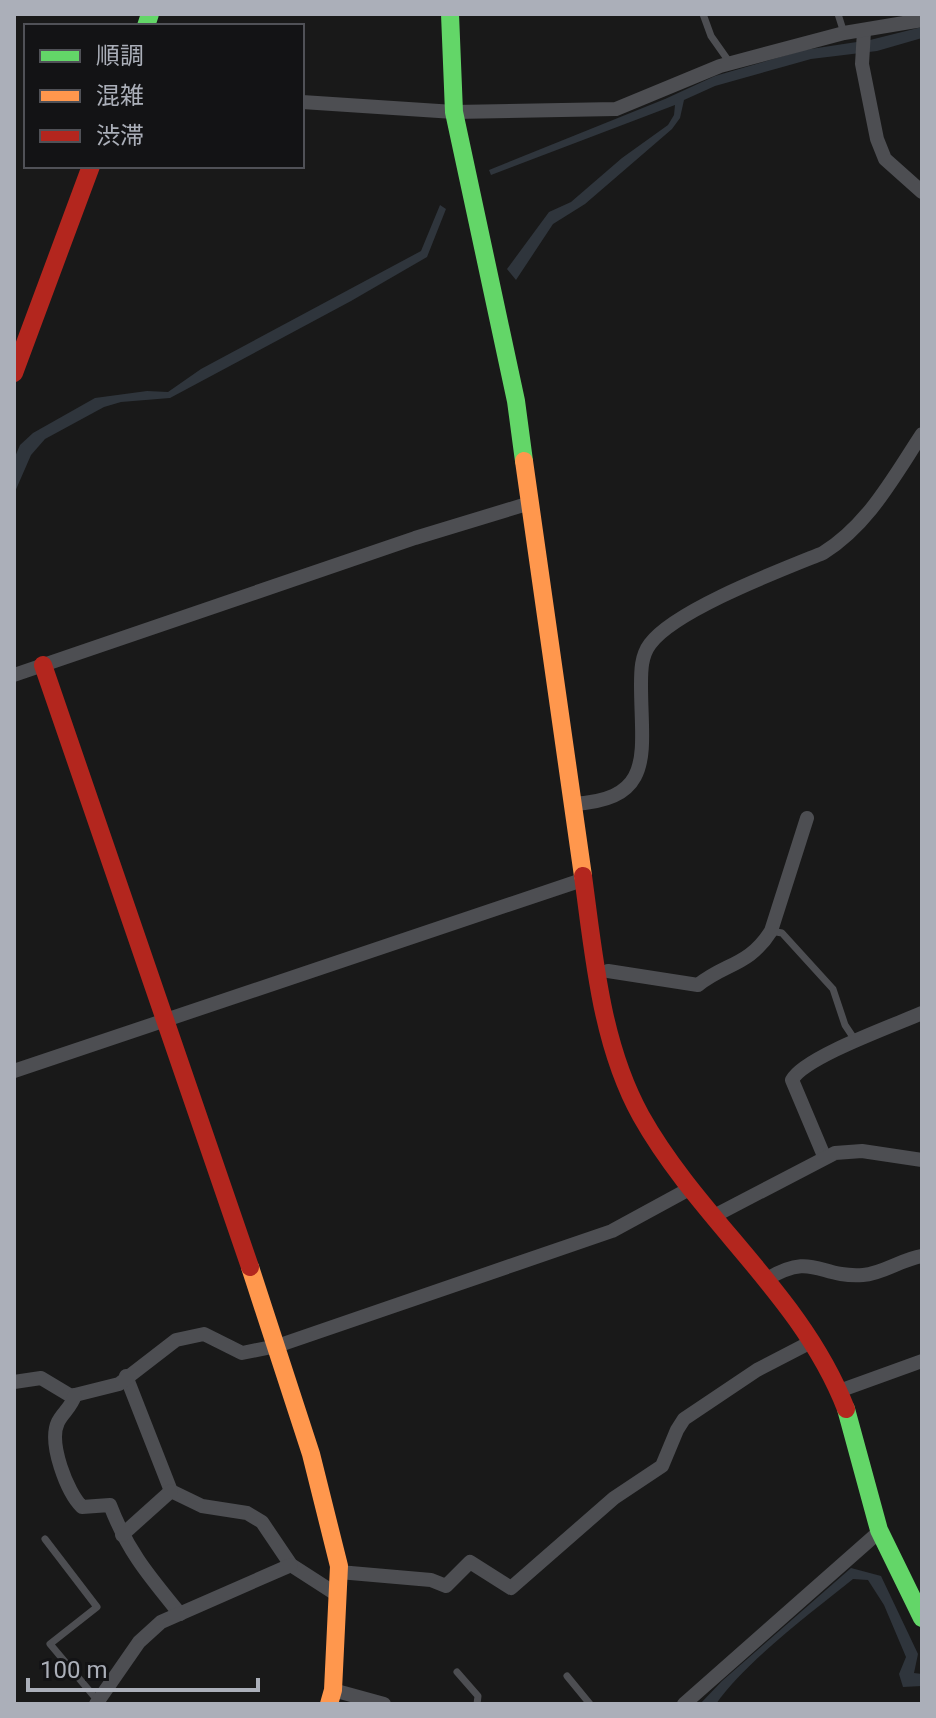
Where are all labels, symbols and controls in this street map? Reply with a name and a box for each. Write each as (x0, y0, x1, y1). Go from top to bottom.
legend (24, 24, 304, 168)
text: 順調 (96, 42, 144, 70)
text: 混雑 (96, 82, 144, 110)
text: 渋滞 (96, 122, 144, 150)
scale bar (28, 1642, 258, 1692)
text: 100 m (40, 1656, 107, 1684)

